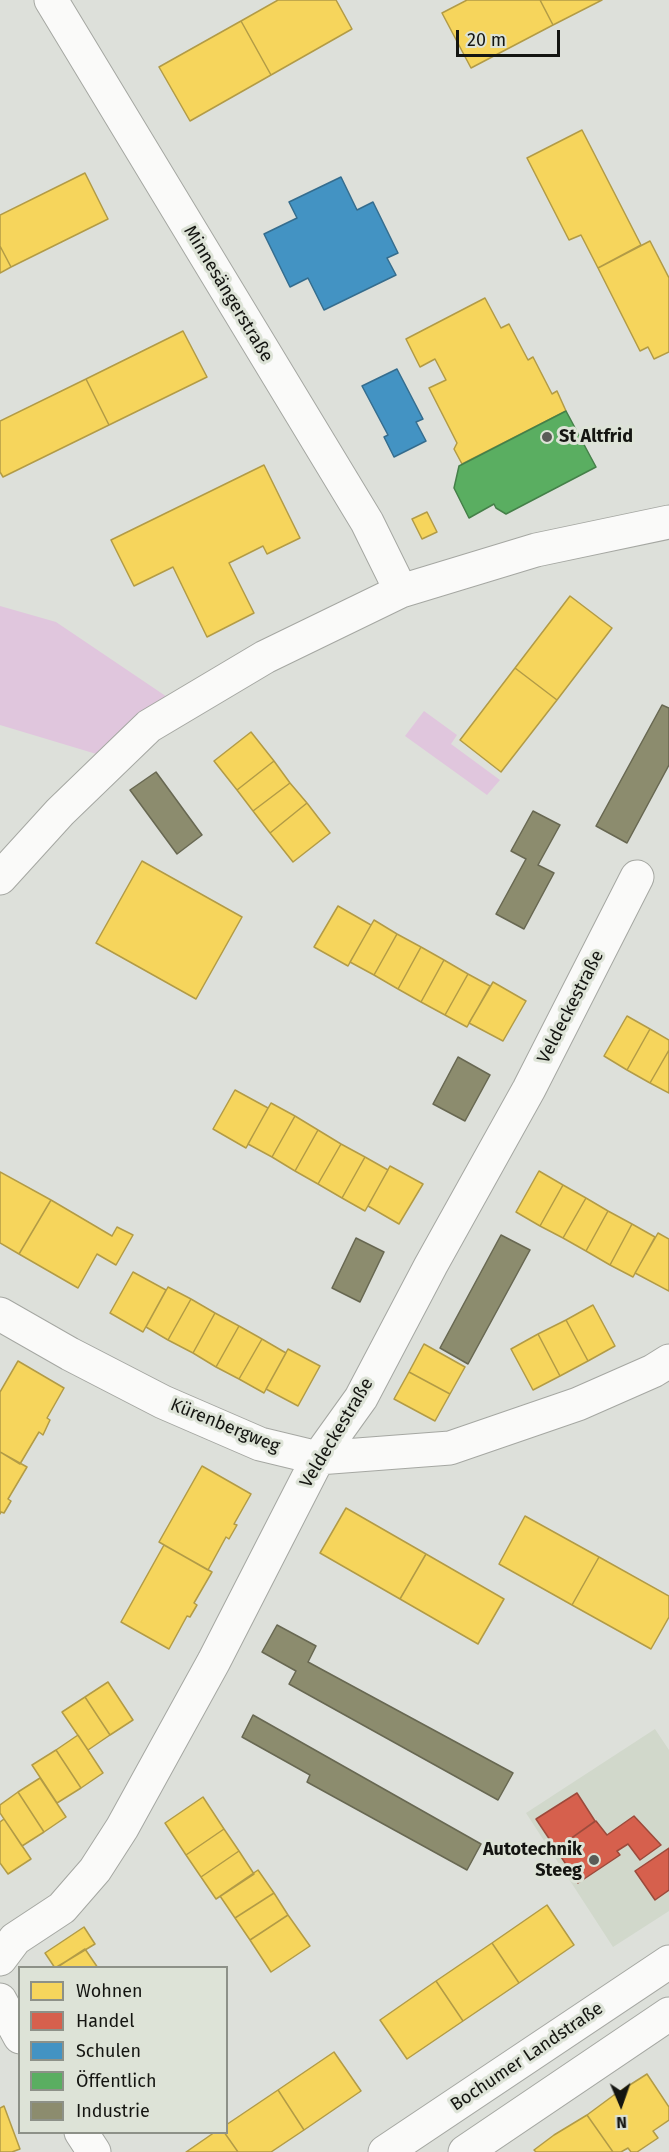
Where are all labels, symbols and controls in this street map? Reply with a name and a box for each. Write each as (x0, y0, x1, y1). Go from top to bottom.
scale bar (459, 18, 562, 56)
text: 20 m (467, 29, 506, 51)
street label: Minnesängerstraße (179, 222, 277, 366)
place label: St Altfrid (559, 426, 633, 448)
marker: St Altfrid (540, 430, 554, 444)
street label: Veldeckestraße (533, 947, 609, 1067)
street label: Veldeckestraße (296, 1374, 378, 1492)
street label: Kürenbergweg (167, 1394, 283, 1458)
place label: Autotechnik Steeg (483, 1839, 582, 1882)
marker: Autotechnik Steeg (587, 1853, 601, 1867)
legend (18, 1966, 228, 2134)
text: Wohnen (76, 1980, 143, 2002)
street label: Bochumer Landstraße (447, 1998, 607, 2116)
text: Handel (76, 2010, 134, 2032)
text: Schulen (76, 2040, 141, 2062)
text: Öffentlich (76, 2070, 157, 2092)
north arrow (591, 2074, 651, 2134)
text: Industrie (76, 2100, 150, 2122)
text: N (616, 2113, 627, 2132)

